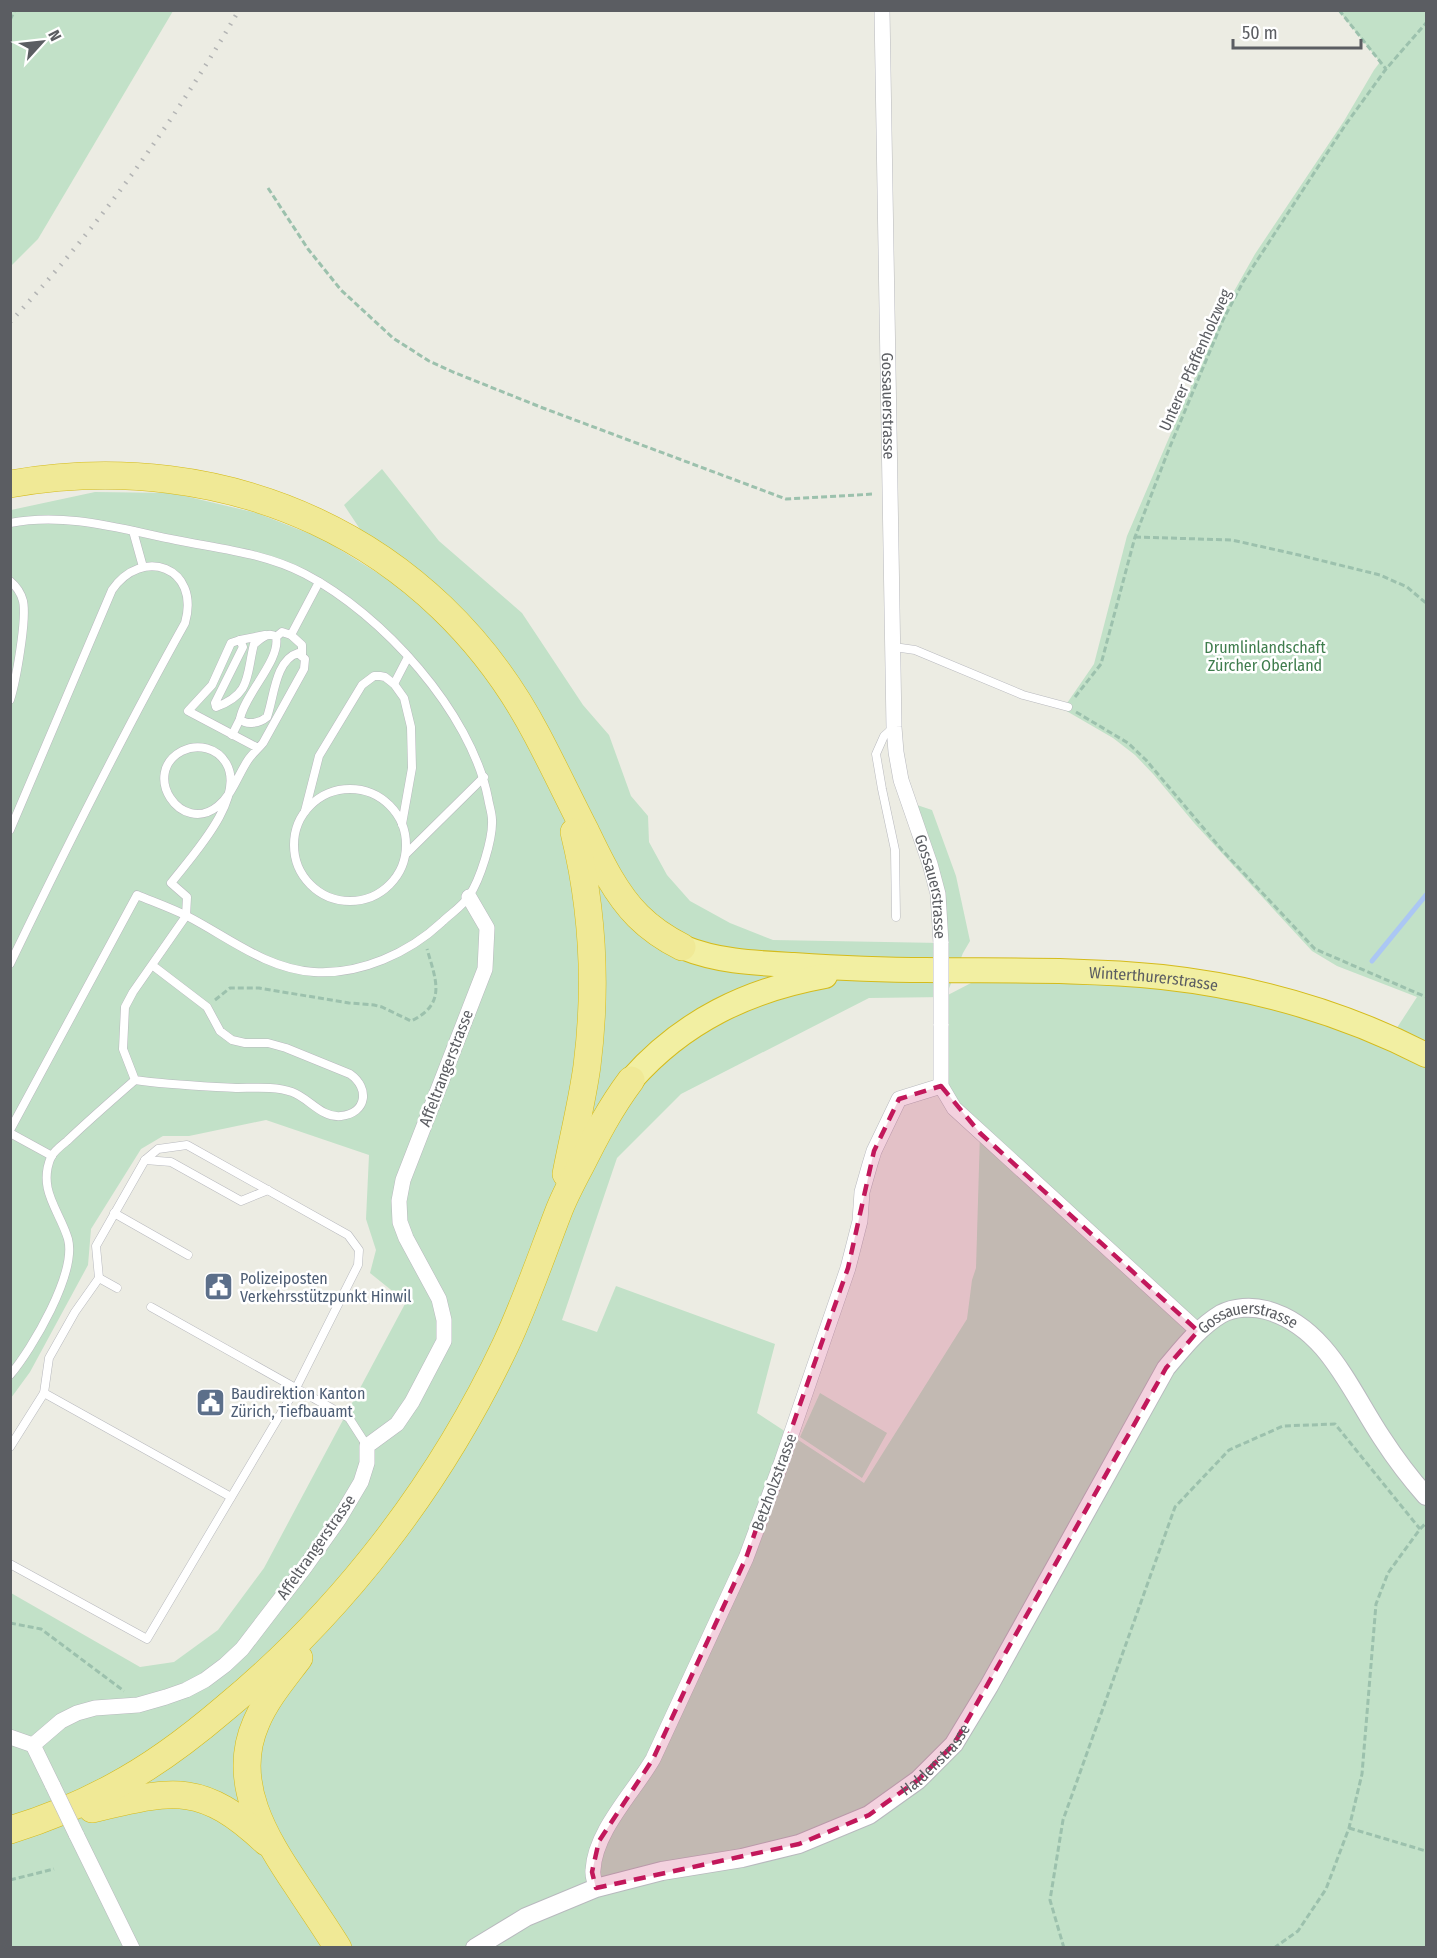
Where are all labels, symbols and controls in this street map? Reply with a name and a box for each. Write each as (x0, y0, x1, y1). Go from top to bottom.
north arrow (12, 12, 72, 72)
scale bar (1233, 12, 1360, 50)
text: 50 m (1242, 22, 1278, 44)
text: N (44, 27, 66, 44)
street label: Unterer Pfaffenholzweg (1155, 286, 1235, 434)
street label: Gossauerstrasse (878, 352, 899, 460)
park label: Drumlinlandschaft Zürcher Oberland (1204, 638, 1326, 675)
street label: Gossauerstrasse (911, 832, 950, 939)
street label: Winterthurerstrasse (1089, 963, 1220, 994)
street label: Affeltrangerstrasse (415, 1007, 477, 1129)
place label: Polizeiposten Verkehrsstützpunkt Hinwil (240, 1269, 412, 1306)
public building icon: Polizeiposten Verkehrsstützpunkt Hinwil (203, 1271, 235, 1303)
street label: Gossauerstrasse (1193, 1298, 1302, 1337)
place label: Baudirektion Kanton Zürich, Tiefbauamt (231, 1384, 365, 1421)
public building icon: Baudirektion Kanton Zürich, Tiefbauamt (194, 1386, 226, 1418)
street label: Betzholzstrasse (748, 1431, 800, 1533)
street label: Affeltrangerstrasse (273, 1491, 359, 1603)
street label: Haldenstrasse (896, 1720, 974, 1799)

